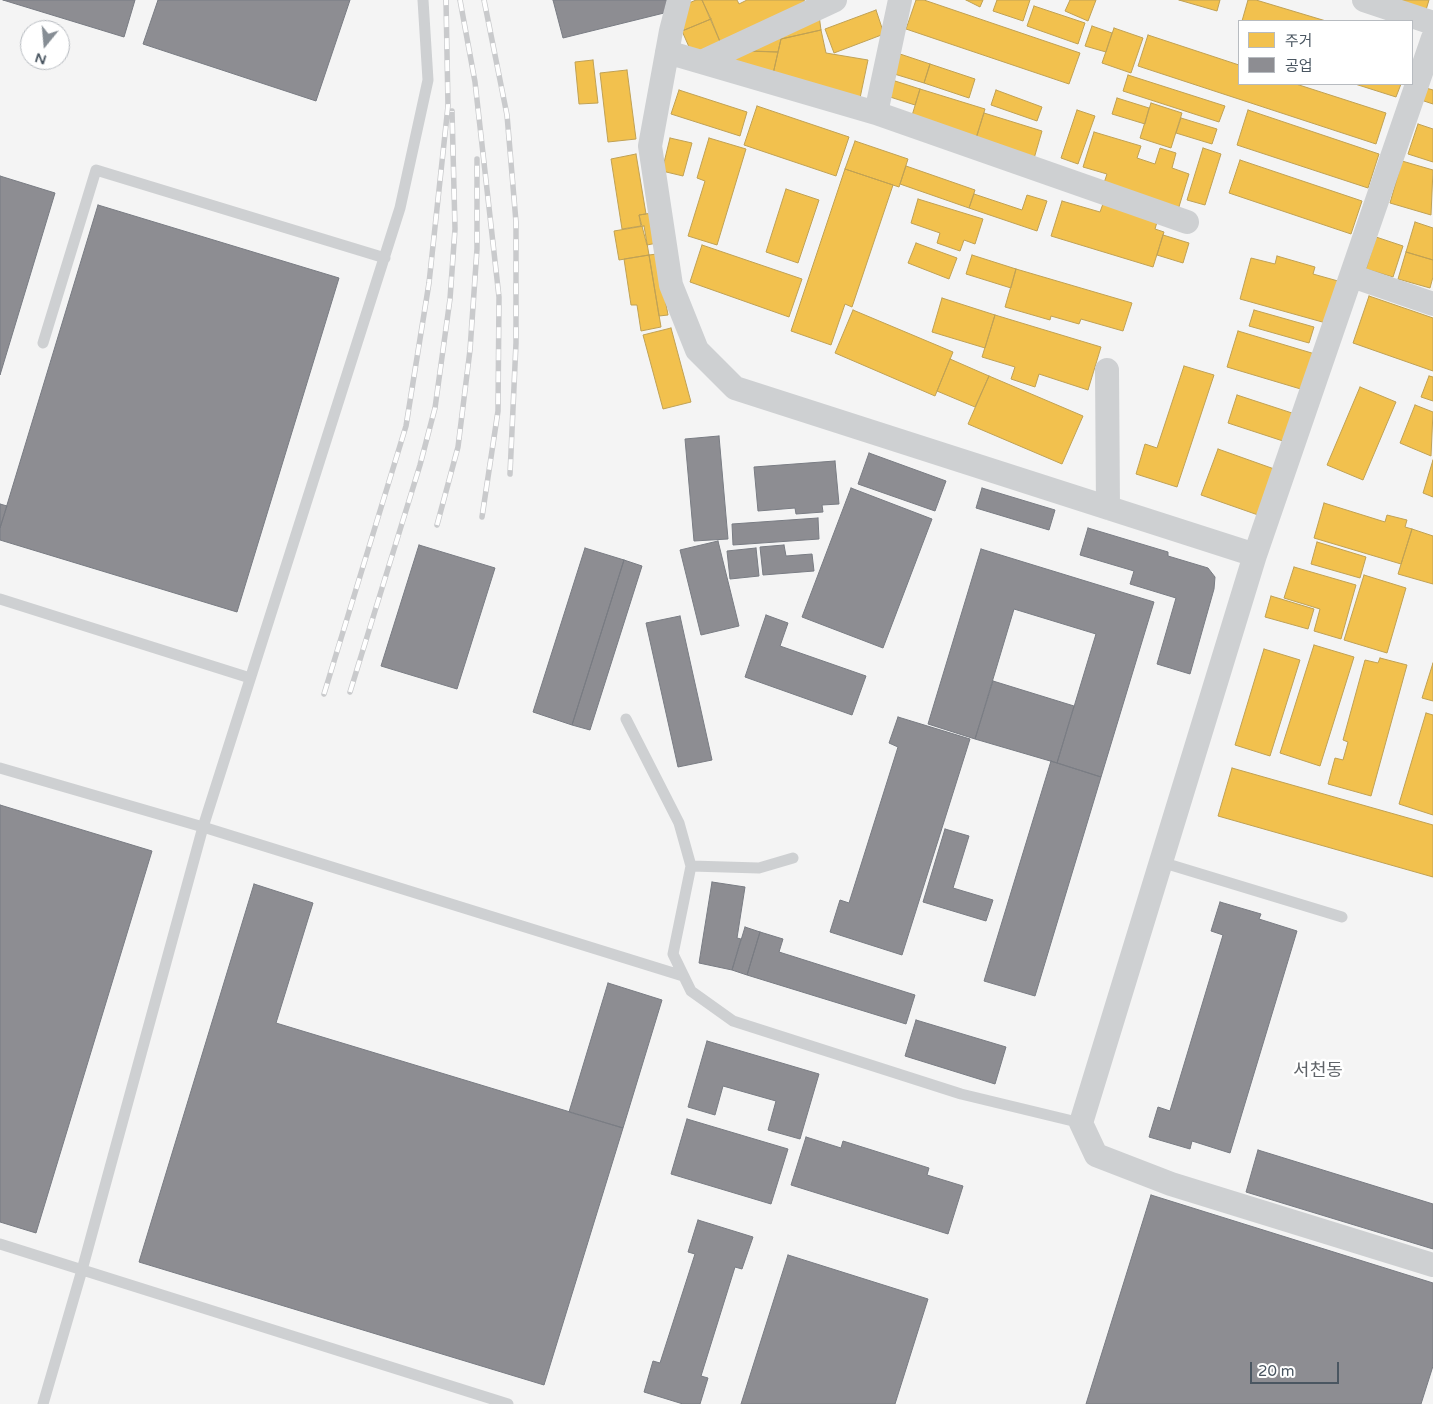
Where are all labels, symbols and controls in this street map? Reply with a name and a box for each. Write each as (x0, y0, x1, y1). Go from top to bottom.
north arrow (20, 20, 70, 70)
legend (1238, 20, 1413, 85)
text: 주거 (1285, 32, 1313, 50)
text: N (33, 49, 49, 69)
text: 공업 (1285, 57, 1313, 75)
district label: 서천동 (1293, 1060, 1343, 1082)
scale bar (1253, 1352, 1342, 1384)
text: 20 m (1258, 1362, 1295, 1380)

